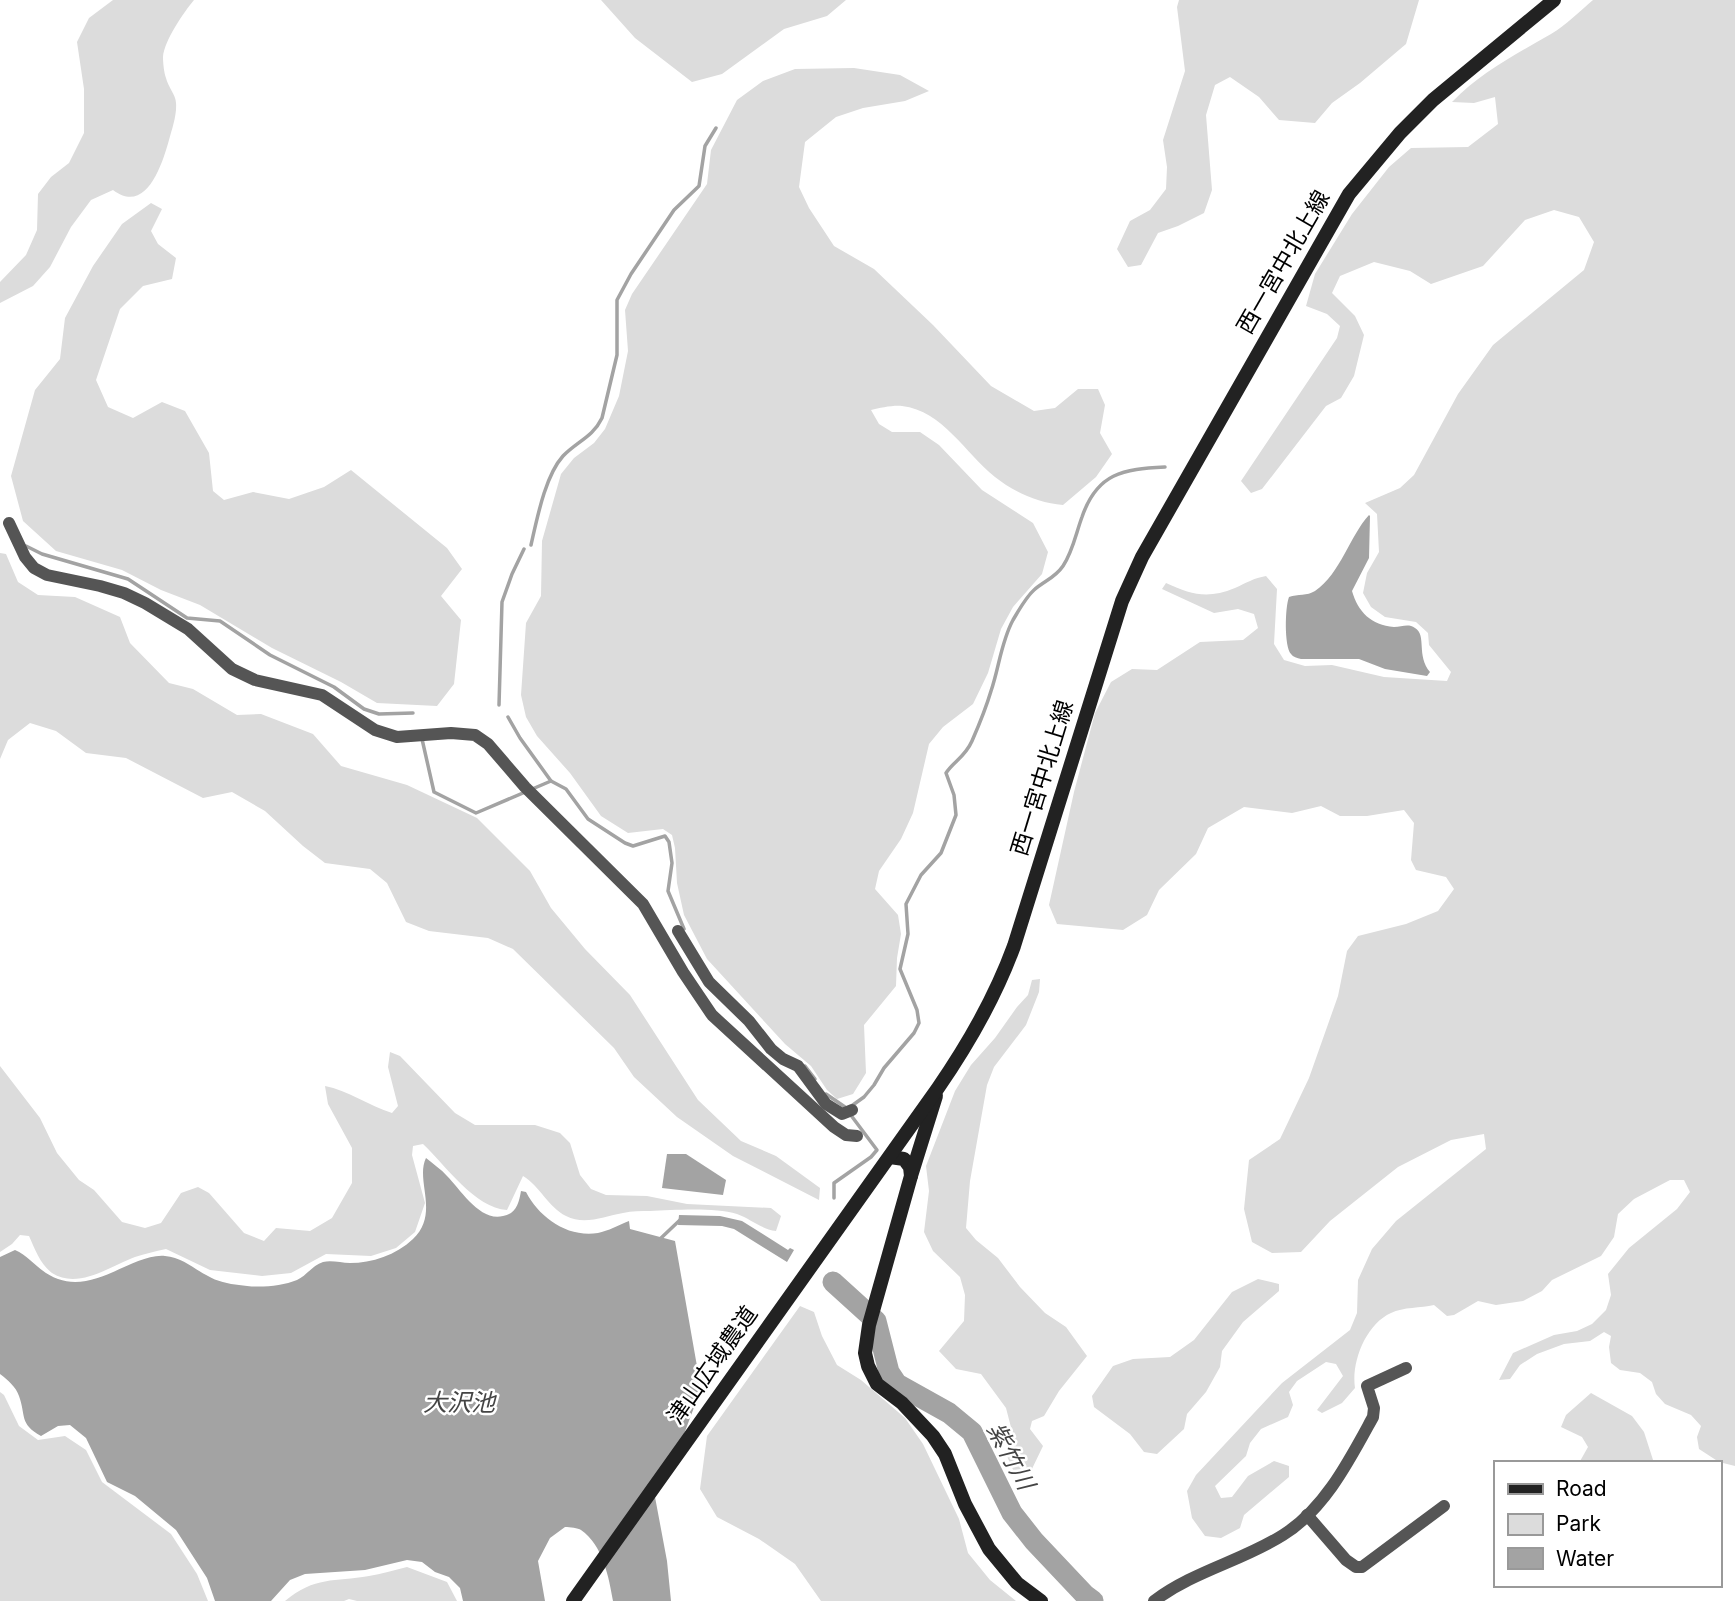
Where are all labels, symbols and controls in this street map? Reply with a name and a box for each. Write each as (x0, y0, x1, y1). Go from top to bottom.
street label: 西一宮中北上線 (1231, 185, 1335, 339)
street label: 西一宮中北上線 (1005, 697, 1079, 859)
street label: 津山広域農道 (661, 1300, 763, 1430)
water label: 大沢池 (423, 1388, 497, 1417)
water label: 紫竹川 (981, 1417, 1042, 1497)
legend (1494, 1461, 1721, 1587)
text: Road (1556, 1476, 1607, 1501)
text: Park (1556, 1511, 1601, 1536)
text: Water (1556, 1546, 1614, 1571)

